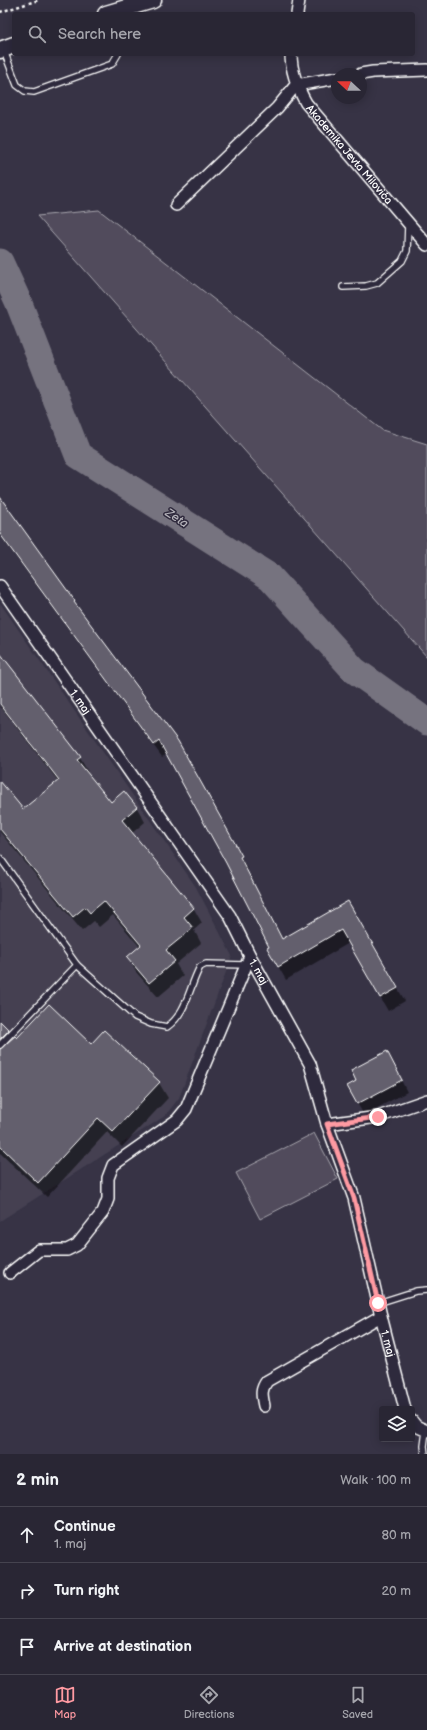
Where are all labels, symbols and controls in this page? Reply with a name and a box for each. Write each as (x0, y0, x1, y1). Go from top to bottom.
search box (12, 12, 415, 56)
icon: search (26, 23, 48, 45)
text: Search here (58, 25, 141, 44)
north arrow (331, 68, 367, 104)
street label: Akademika Jevta Milovića (303, 102, 395, 207)
water label: Zeta (162, 505, 191, 531)
street label: 1. maj (67, 687, 93, 717)
street label: 1. maj (246, 957, 271, 987)
route end (369, 1108, 387, 1126)
route start (369, 1294, 387, 1312)
street label: 1. maj (378, 1329, 397, 1358)
map controls (379, 1406, 415, 1442)
button: layers (379, 1406, 415, 1442)
text: 2 min (16, 1470, 59, 1490)
text: Walk · 100 m (340, 1472, 411, 1488)
text: Continue (54, 1517, 116, 1536)
icon: ahead (16, 1524, 38, 1546)
text: 80 m (382, 1527, 411, 1543)
text: 1. maj (54, 1536, 86, 1552)
icon: right (16, 1580, 38, 1602)
text: Turn right (54, 1581, 119, 1600)
text: 20 m (381, 1583, 411, 1599)
icon: arrive (16, 1636, 38, 1658)
text: Arrive at destination (54, 1637, 192, 1656)
tab: Map (54, 1684, 76, 1721)
tab: Directions (184, 1684, 234, 1721)
tab: Saved (342, 1684, 373, 1721)

